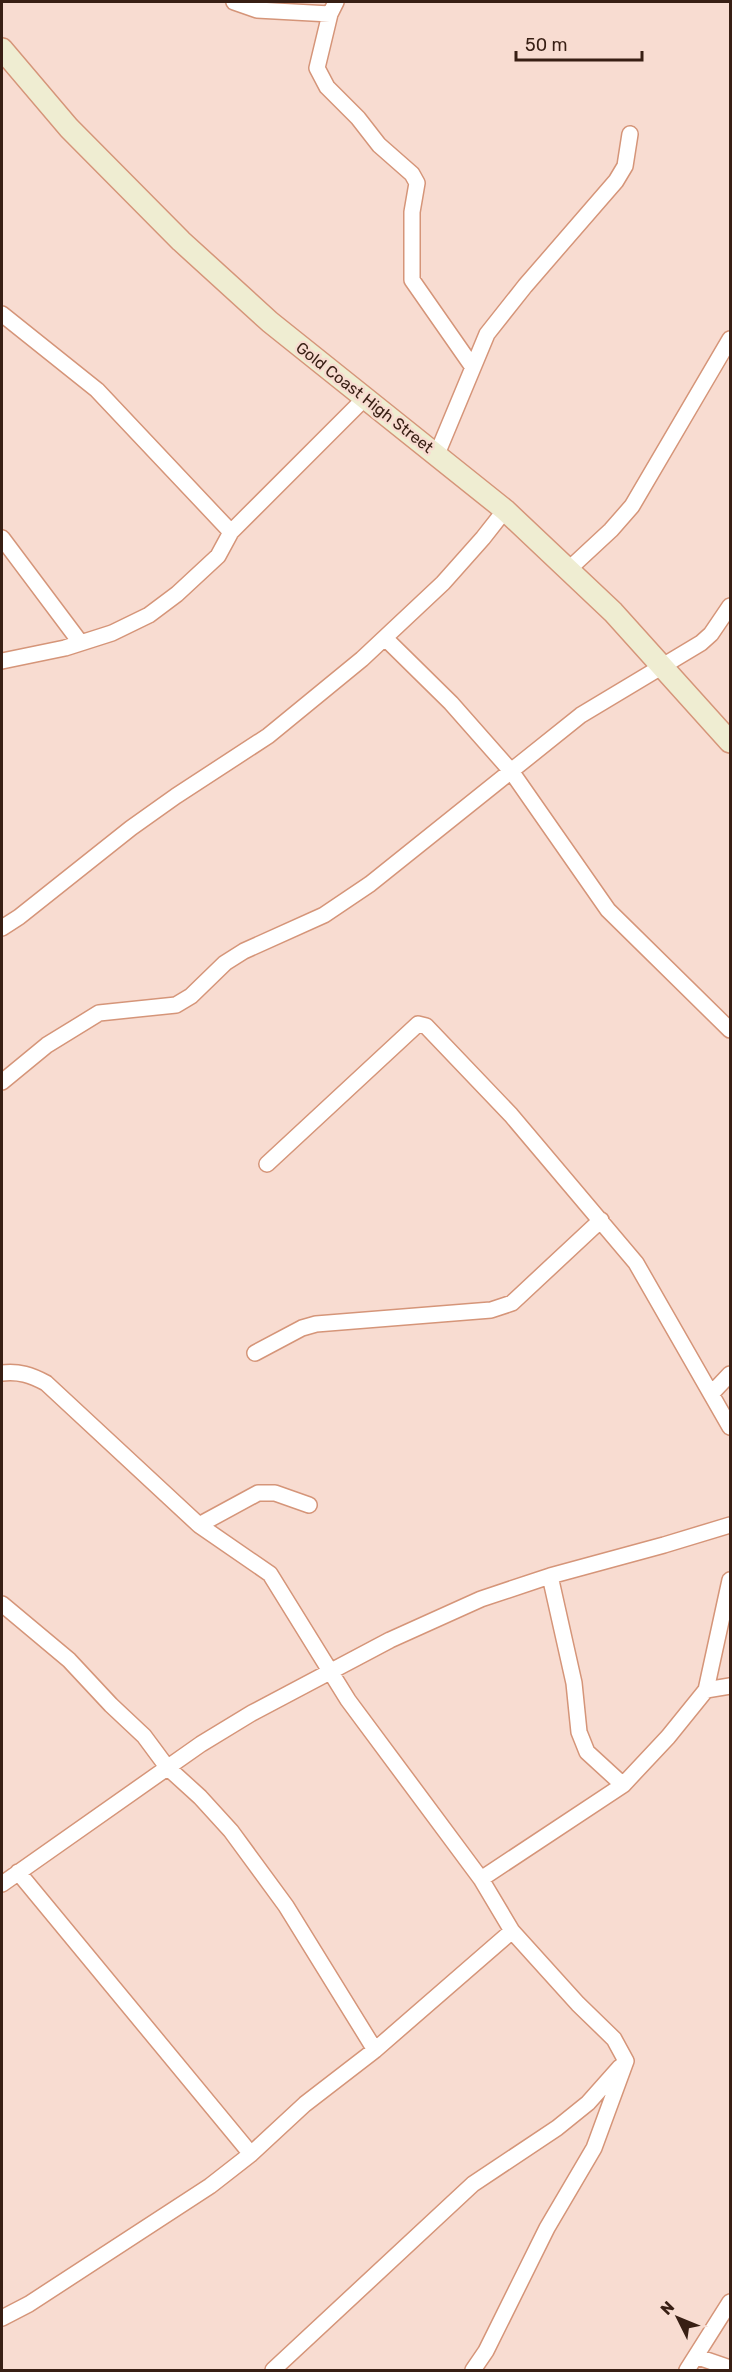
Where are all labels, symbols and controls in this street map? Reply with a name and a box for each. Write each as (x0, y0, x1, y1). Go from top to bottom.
scale bar (516, 24, 642, 62)
text: 50 m (525, 34, 568, 56)
street label: Gold Coast High Street (292, 338, 437, 457)
north arrow (648, 2288, 708, 2348)
text: N (657, 2297, 678, 2319)

